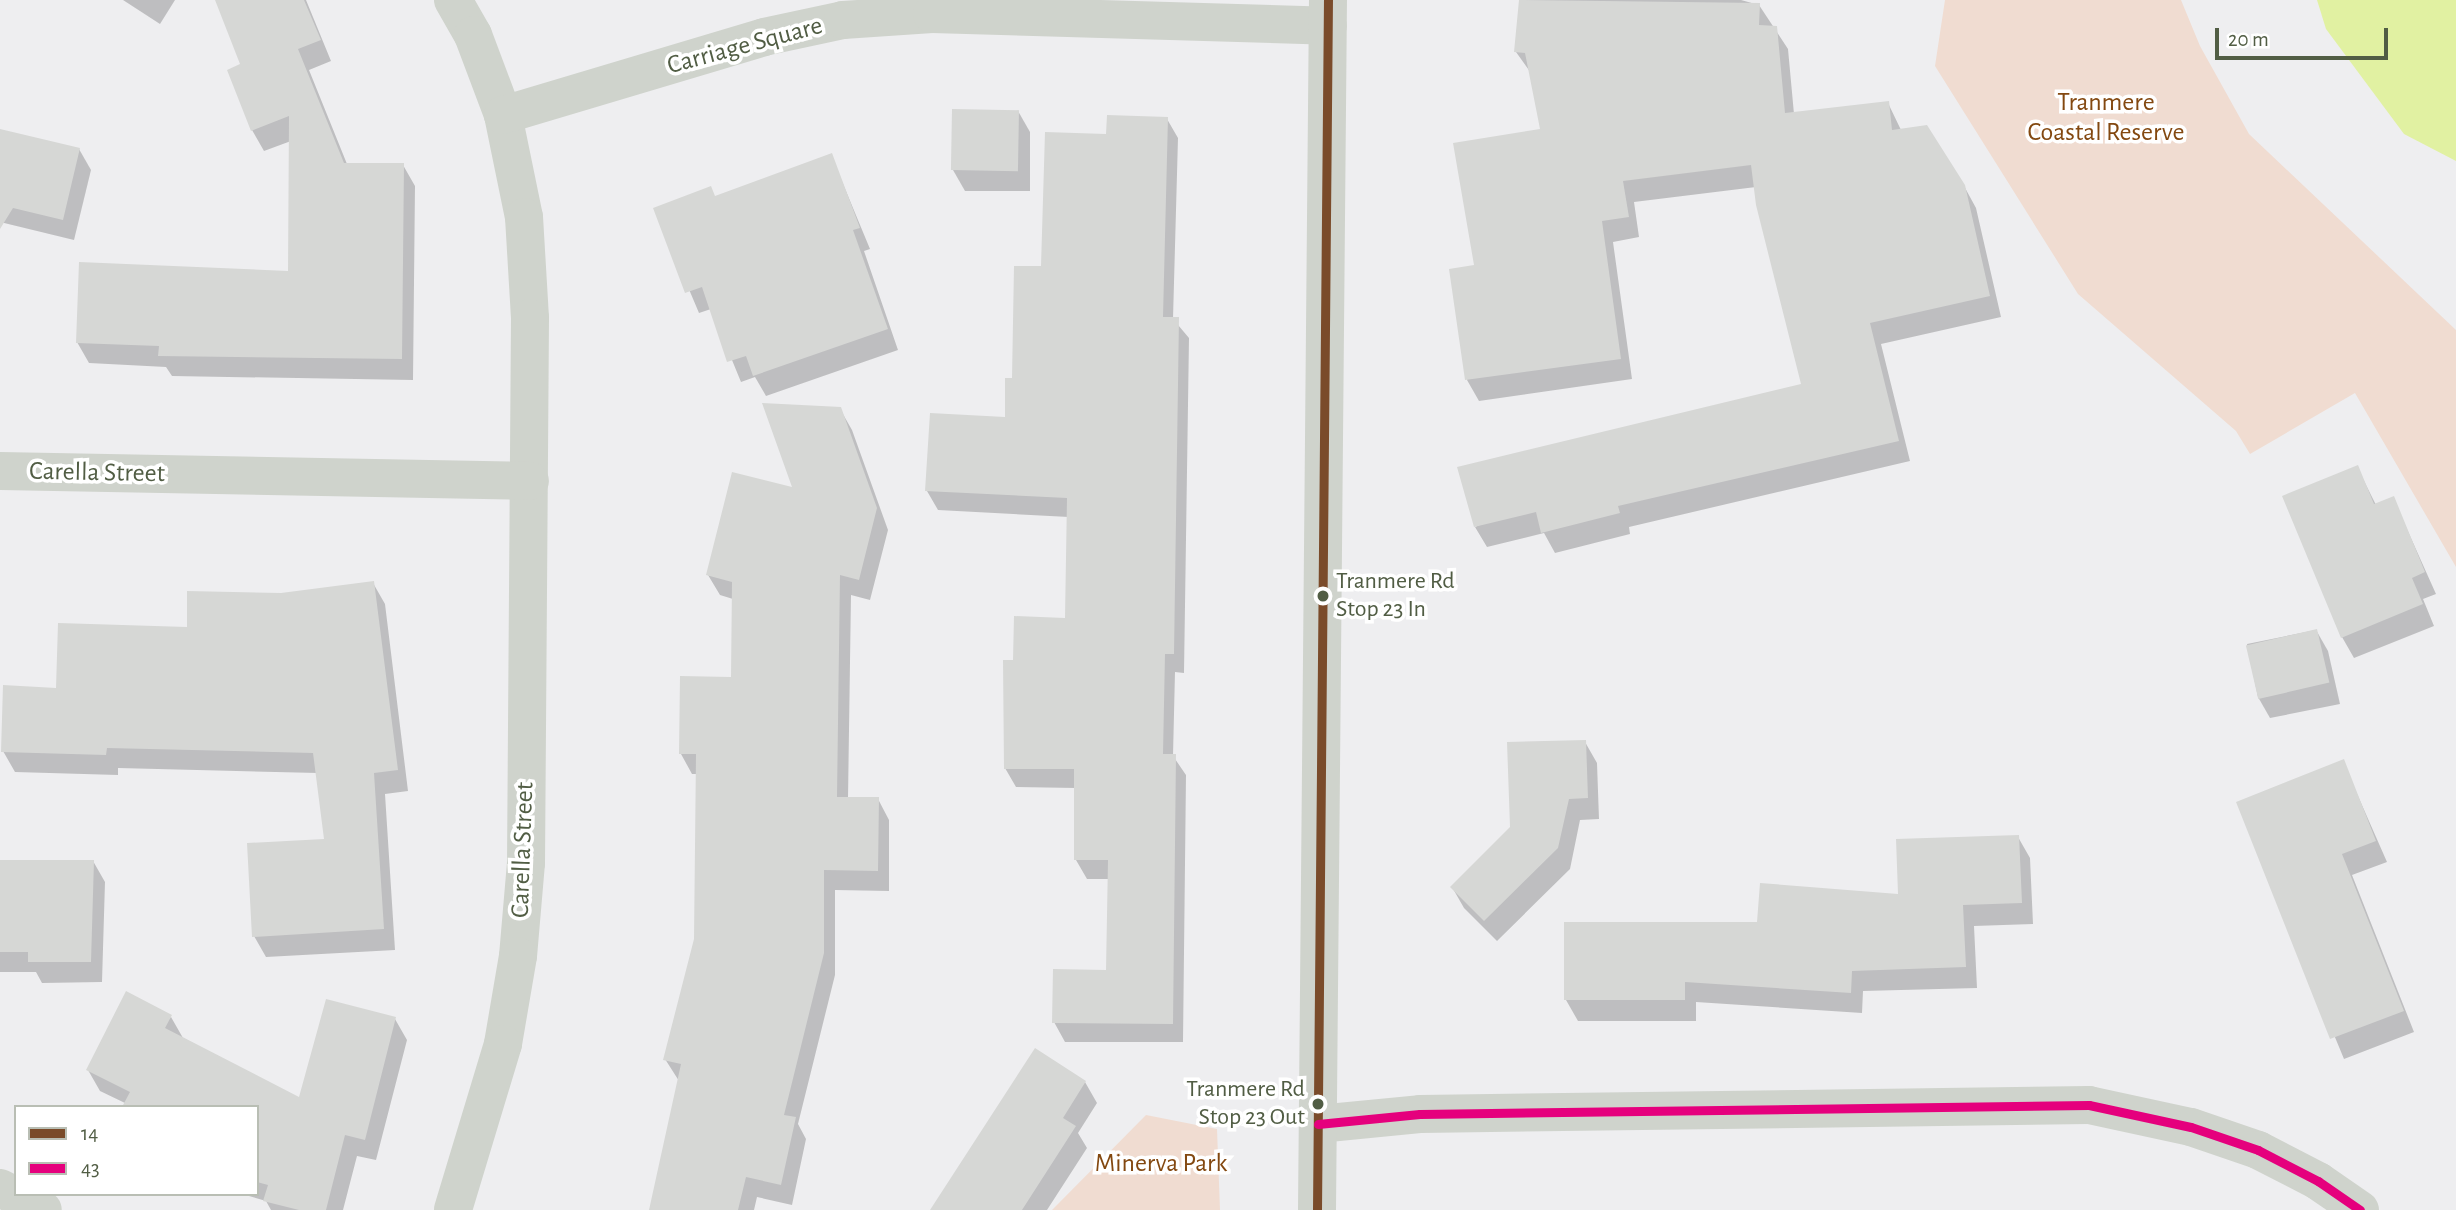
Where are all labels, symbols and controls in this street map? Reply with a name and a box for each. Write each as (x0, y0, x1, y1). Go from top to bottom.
street label: Carriage Square (664, 10, 826, 82)
scale bar (2218, 14, 2391, 58)
text: 20 m (2228, 29, 2269, 50)
park label: Tranmere Coastal Reserve (2028, 87, 2184, 148)
street label: Carella Street (29, 456, 165, 490)
place label: Tranmere Rd Stop 23 In (1336, 568, 1455, 624)
marker: Tranmere Rd Stop 23 In (1316, 589, 1330, 603)
street label: Carella Street (505, 782, 541, 918)
place label: Tranmere Rd Stop 23 Out (1186, 1076, 1305, 1132)
marker: Tranmere Rd Stop 23 Out (1311, 1097, 1325, 1111)
legend (14, 1105, 259, 1196)
text: 14 (81, 1123, 98, 1144)
park label: Minerva Park (1095, 1148, 1227, 1180)
text: 43 (81, 1158, 100, 1179)

